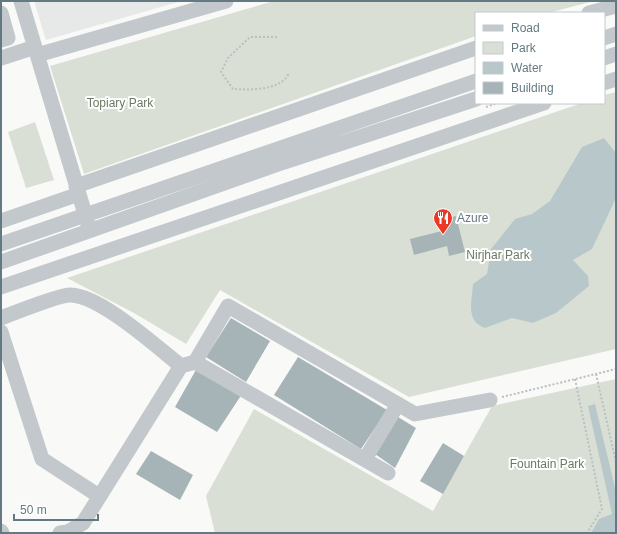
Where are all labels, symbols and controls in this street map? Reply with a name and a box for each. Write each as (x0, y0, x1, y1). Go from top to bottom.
legend (475, 12, 605, 104)
text: Road (511, 21, 540, 35)
text: Park (511, 41, 537, 55)
text: Water (511, 61, 543, 75)
text: Building (511, 81, 554, 95)
park label: Topiary Park (87, 96, 154, 110)
restaurant icon: Azure (432, 207, 454, 235)
place label: Azure (457, 211, 489, 225)
park label: Nirjhar Park (466, 248, 531, 262)
park label: Fountain Park (510, 457, 585, 471)
scale bar (14, 496, 98, 522)
text: 50 m (20, 503, 47, 517)

